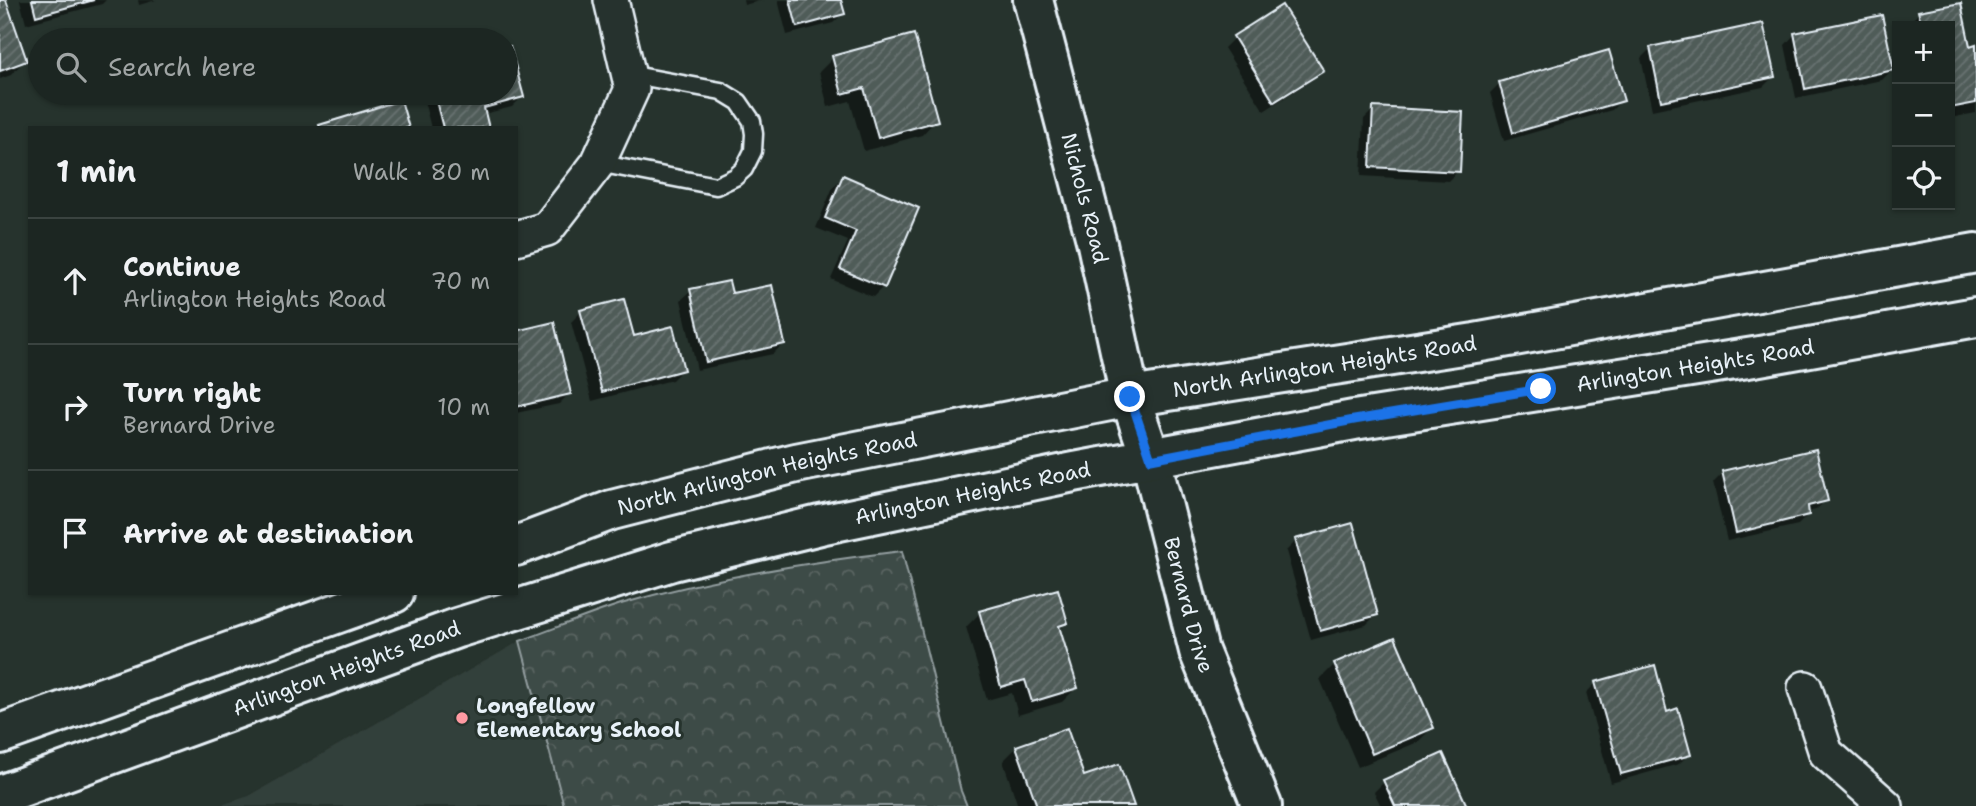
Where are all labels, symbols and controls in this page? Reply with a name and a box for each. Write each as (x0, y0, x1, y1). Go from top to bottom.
map controls (1892, 21, 1955, 210)
button: + (1892, 21, 1955, 84)
search box (28, 28, 518, 105)
icon: search (52, 48, 90, 86)
text: Search here (108, 49, 257, 84)
button: − (1892, 84, 1955, 147)
street label: Nichols Road (1054, 130, 1115, 266)
button: locate (1892, 147, 1955, 210)
text: 1 min (56, 151, 136, 192)
text: Walk · 80 m (353, 157, 490, 187)
text: Continue (123, 249, 241, 284)
icon: ahead (56, 262, 94, 300)
text: 70 m (431, 266, 490, 296)
text: Arlington Heights Road (123, 284, 386, 314)
street label: North Arlington Heights Road (1171, 329, 1479, 404)
street label: Arlington Heights Road (1575, 332, 1816, 399)
route start (1525, 373, 1556, 404)
text: Turn right (123, 375, 261, 410)
route end (1114, 381, 1145, 412)
icon: right (56, 388, 94, 426)
text: 10 m (437, 392, 490, 422)
text: Bernard Drive (123, 410, 276, 440)
street label: North Arlington Heights Road (614, 425, 919, 522)
street label: Arlington Heights Road (852, 455, 1093, 531)
icon: arrive (56, 514, 94, 552)
text: Arrive at destination (123, 516, 413, 551)
street label: Bernard Drive (1157, 534, 1221, 677)
street label: Arlington Heights Road (229, 614, 464, 723)
place label: Longfellow Elementary School (476, 692, 681, 744)
marker: Longfellow Elementary School (454, 710, 470, 726)

